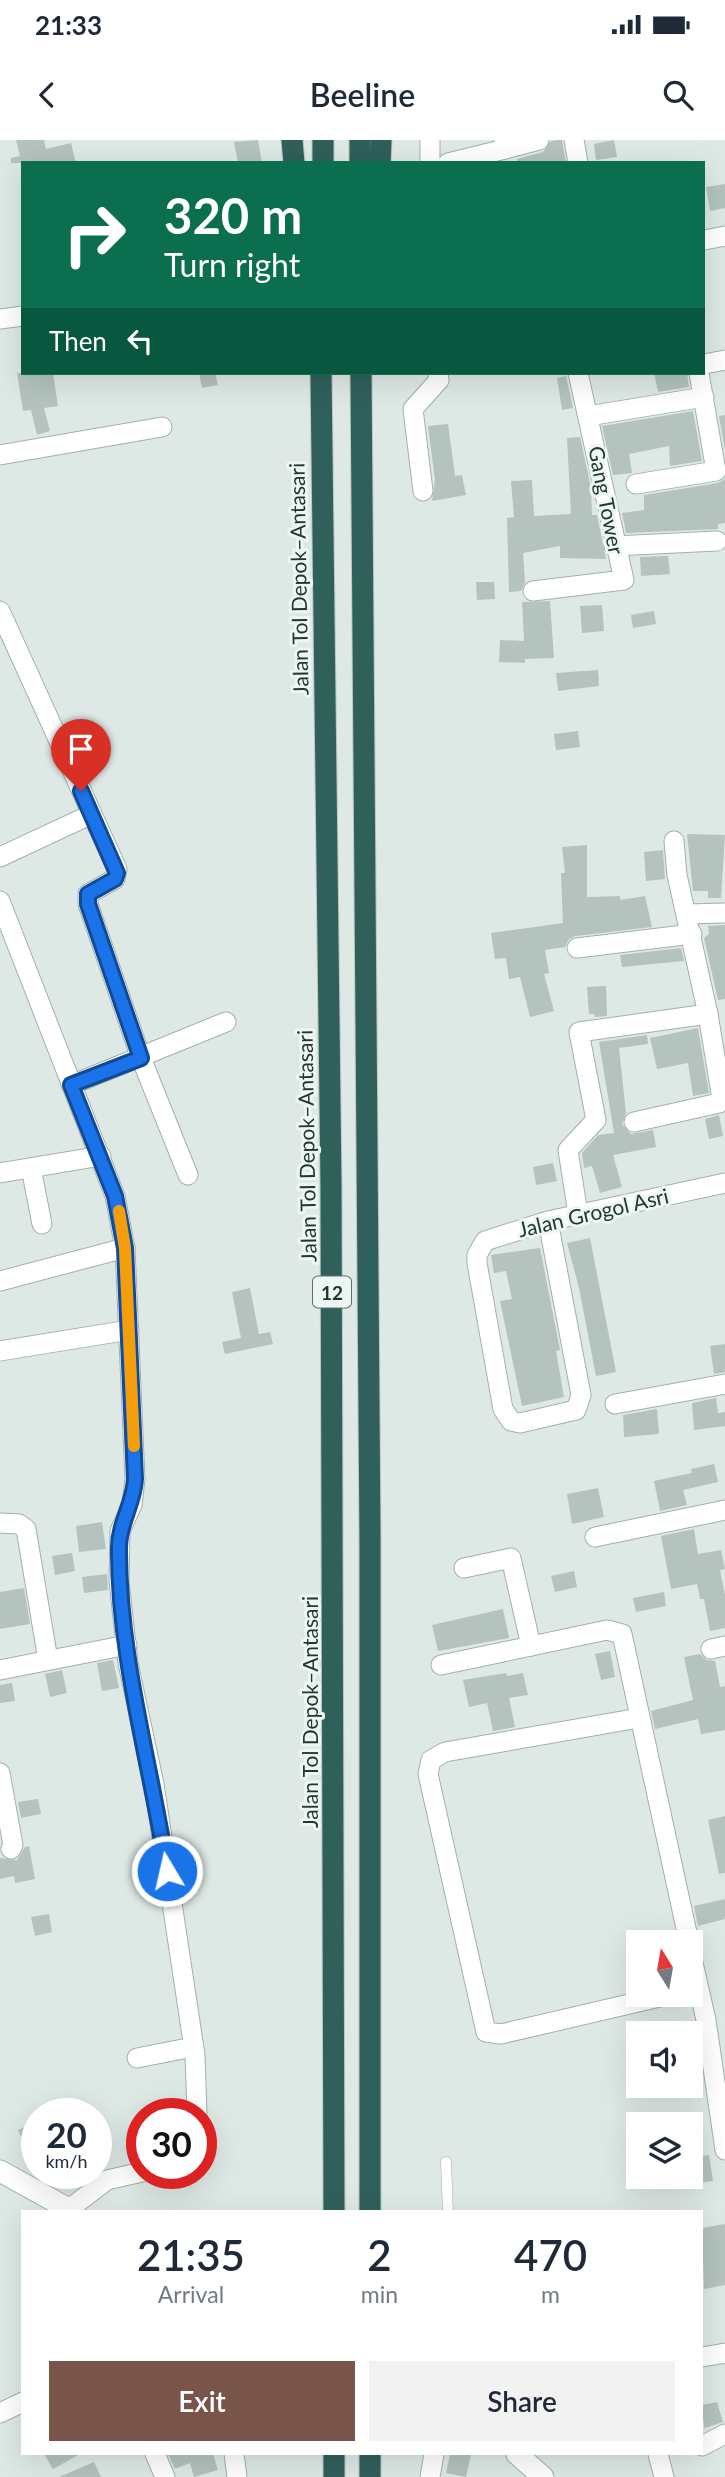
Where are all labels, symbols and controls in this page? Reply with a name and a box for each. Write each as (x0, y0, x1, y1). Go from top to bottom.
text: 21:33 (35, 9, 102, 41)
text: Beeline (310, 75, 415, 114)
icon: back (28, 76, 66, 114)
icon: search (659, 76, 697, 114)
text: 320 m (164, 186, 302, 244)
icon: right (49, 189, 140, 280)
text: Turn right (164, 245, 300, 284)
icon: left (121, 322, 159, 360)
text: Then (49, 325, 107, 357)
street label: Gang Tower (584, 444, 630, 557)
street label: Jalan Tol Depok–Antasari (283, 463, 313, 695)
pin (51, 719, 111, 791)
icon: arrive (62, 730, 100, 768)
street label: Jalan Tol Depok–Antasari (291, 1030, 321, 1262)
street label: Jalan Grogol Asri (515, 1183, 671, 1241)
road number: 12 (313, 1276, 351, 1308)
street label: Jalan Tol Depok–Antasari (297, 1596, 322, 1828)
position arrow (130, 1834, 204, 1908)
north arrow (626, 1930, 704, 2007)
map controls (626, 1930, 703, 2189)
button: sound (626, 2021, 703, 2098)
speed limit sign: 30 (126, 2098, 217, 2189)
button: layers (626, 2112, 703, 2189)
text: 20 (46, 2113, 87, 2155)
text: km/h (45, 2150, 88, 2172)
text: 21:35 (137, 2230, 245, 2280)
text: 2 (367, 2230, 392, 2280)
text: 470 (514, 2230, 587, 2280)
text: Arrival (158, 2280, 224, 2308)
text: min (361, 2280, 398, 2308)
text: m (541, 2280, 560, 2308)
button: Exit (49, 2361, 355, 2441)
button: Share (369, 2361, 675, 2441)

